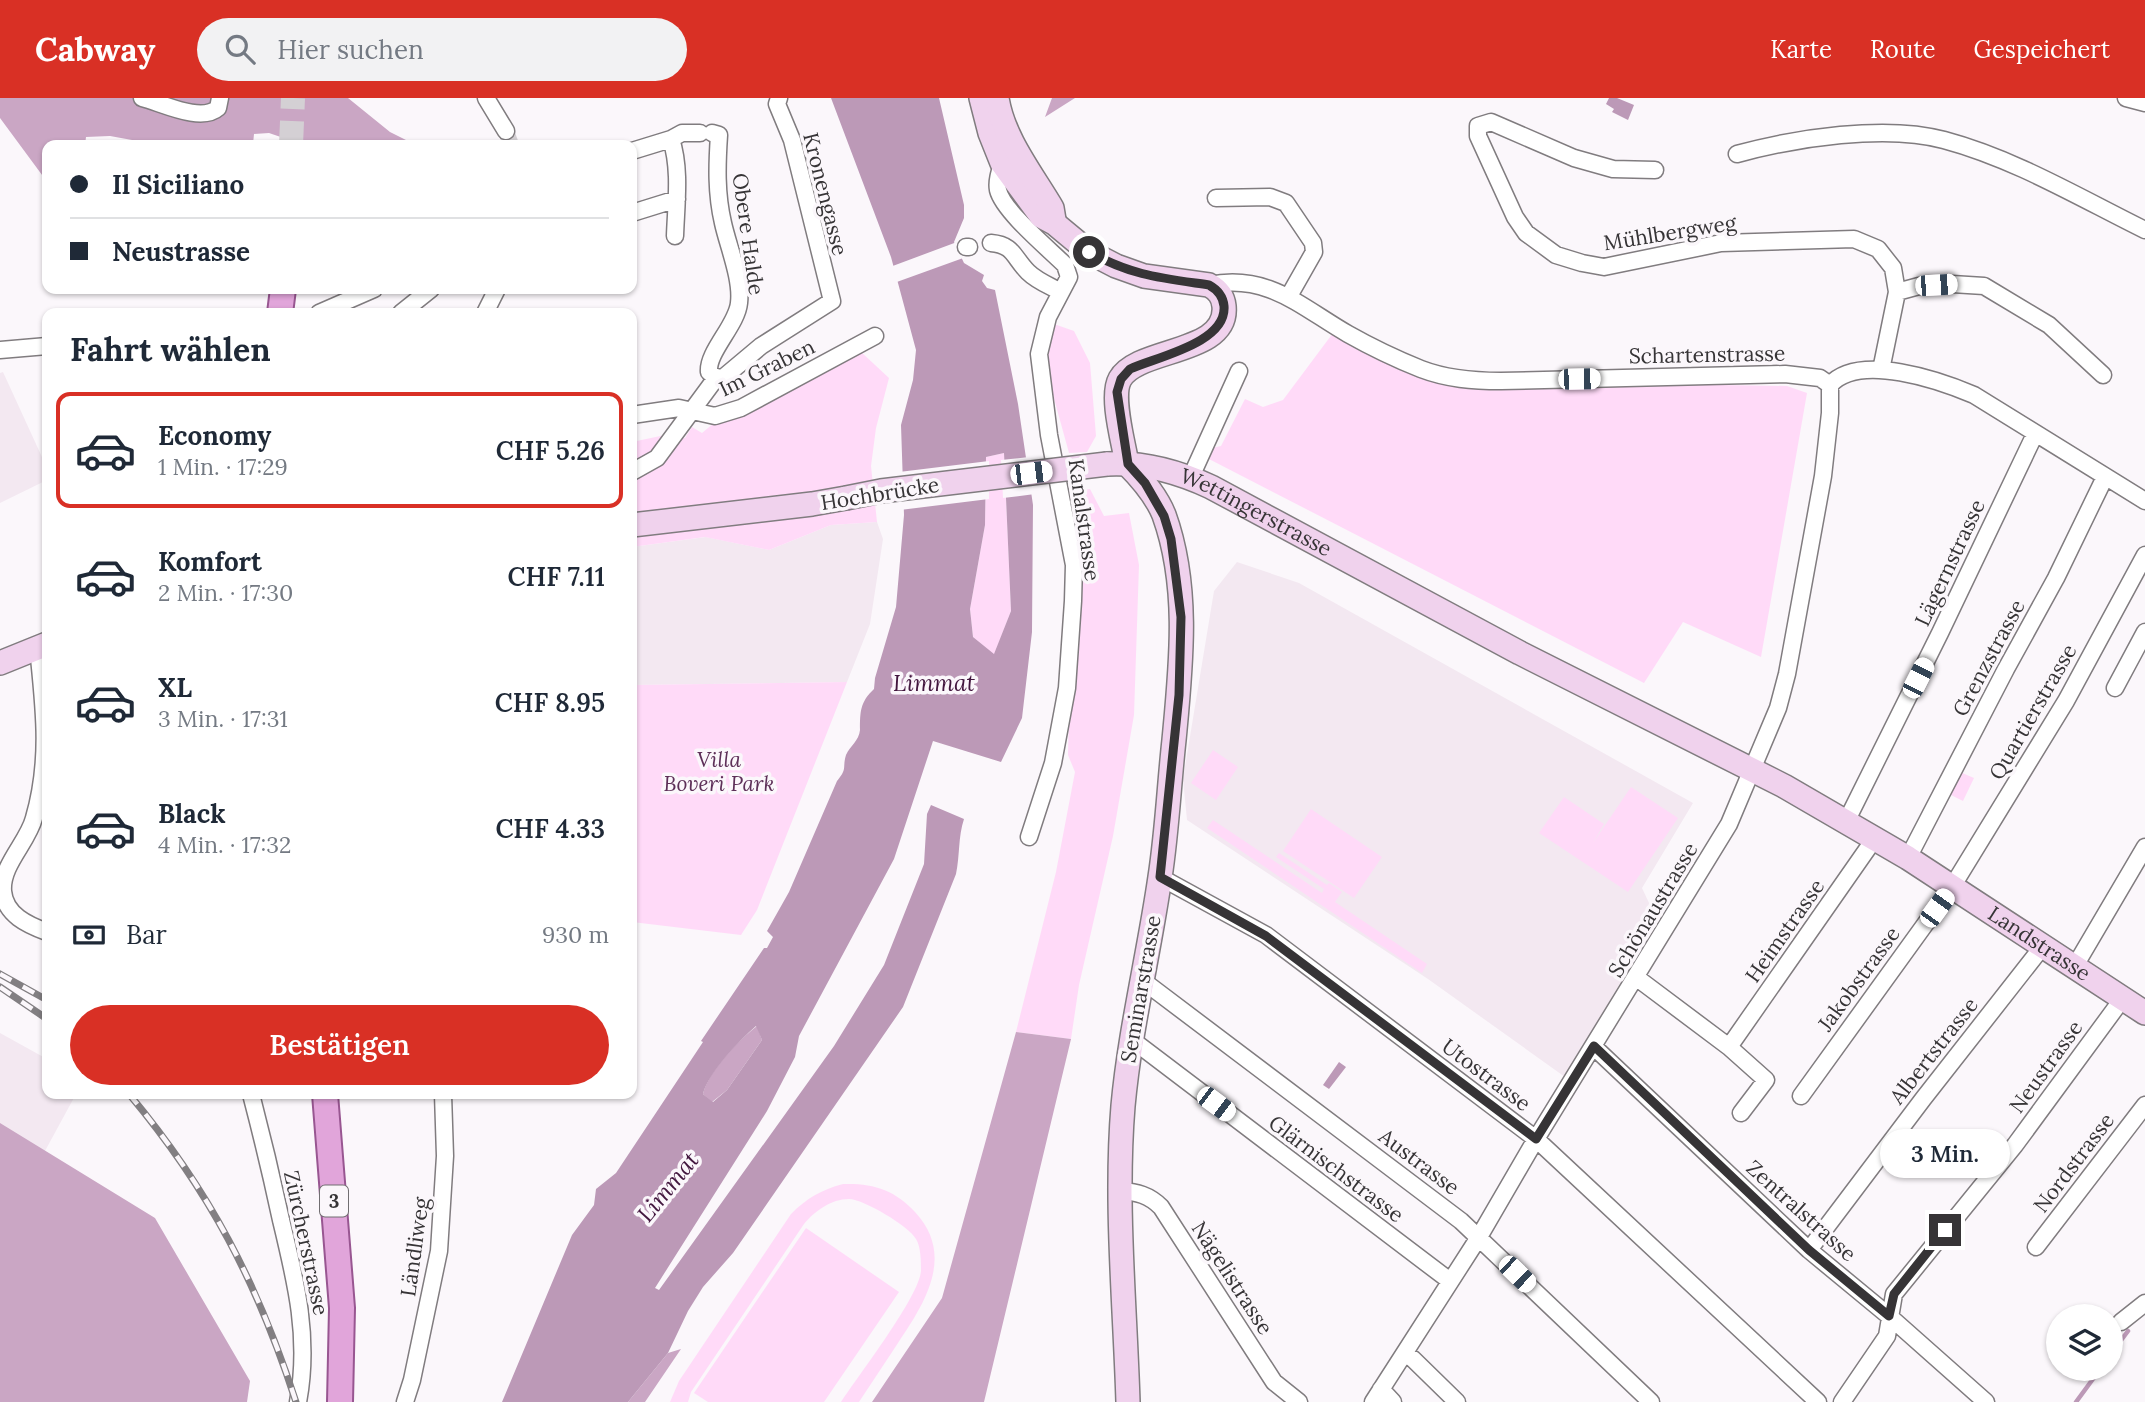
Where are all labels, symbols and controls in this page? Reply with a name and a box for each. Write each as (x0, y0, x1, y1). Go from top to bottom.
search box (197, 18, 687, 81)
text: Cabway (35, 28, 155, 70)
icon: search (221, 30, 259, 68)
text: Hier suchen (277, 33, 424, 66)
text: Karte (1770, 34, 1832, 65)
text: Route (1870, 34, 1936, 65)
text: Gespeichert (1974, 34, 2110, 65)
street label: Kronengasse (797, 130, 854, 258)
text: Il Siciliano (112, 168, 244, 201)
street label: Obere Halde (727, 171, 770, 297)
street label: Mühlbergweg (1602, 209, 1739, 256)
text: Neustrasse (112, 235, 250, 268)
route start (1073, 236, 1105, 268)
car (1915, 273, 1958, 297)
text: Fahrt wählen (70, 329, 271, 370)
street label: Im Graben (714, 333, 819, 402)
street label: Schartenstrasse (1629, 340, 1785, 369)
car (1558, 368, 1601, 390)
icon: car (74, 419, 137, 482)
text: Economy (158, 419, 271, 452)
text: CHF 5.26 (496, 434, 605, 467)
text: 1 Min. · 17:29 (158, 452, 288, 481)
street label: Kanalstrasse (1063, 457, 1106, 583)
car (1009, 460, 1054, 486)
street label: Wettingerstrasse (1177, 462, 1336, 562)
street label: Hochbrücke (819, 471, 941, 516)
street label: Lägernstrasse (1908, 495, 1991, 630)
icon: car (74, 545, 137, 608)
text: Komfort (158, 545, 262, 578)
text: CHF 7.11 (508, 560, 605, 593)
text: 2 Min. · 17:30 (158, 578, 293, 607)
street label: Grenzstrasse (1947, 595, 2031, 721)
street label: Quartierstrasse (1983, 639, 2082, 784)
car (1900, 655, 1937, 701)
water label: Limmat (893, 668, 976, 697)
icon: car (74, 671, 137, 734)
text: XL (158, 671, 192, 704)
text: CHF 8.95 (495, 686, 605, 719)
text: 3 Min. · 17:31 (158, 704, 288, 733)
park label: Villa Boveri Park (664, 746, 775, 797)
icon: car (74, 797, 137, 860)
text: Black (158, 797, 226, 830)
text: CHF 4.33 (495, 812, 605, 845)
text: 4 Min. · 17:32 (158, 830, 291, 859)
street label: Schönaustrasse (1602, 837, 1703, 982)
street label: Heimstrasse (1739, 874, 1830, 988)
car (1917, 885, 1958, 931)
street label: Landstrasse (1983, 900, 2096, 987)
street label: Seminarstrasse (1114, 913, 1167, 1065)
icon: cash (70, 916, 108, 954)
text: Bar (126, 918, 167, 951)
text: 930 m (542, 920, 609, 949)
street label: Jakobstrasse (1811, 921, 1906, 1037)
street label: Albertstrasse (1883, 992, 1984, 1110)
button: Bestätigen (70, 1005, 609, 1085)
street label: Neustrasse (2003, 1015, 2088, 1118)
street label: Utostrasse (1436, 1032, 1536, 1117)
car (1193, 1083, 1240, 1125)
street label: Nordstrasse (2027, 1107, 2120, 1218)
street label: Glärnischstrasse (1263, 1109, 1409, 1228)
street label: Austrasse (1373, 1122, 1465, 1201)
callout: 3 Min. (1880, 1128, 2010, 1178)
text: 3 Min. (1911, 1139, 1979, 1168)
water label: Limmat (631, 1145, 705, 1228)
street label: Zentralstrasse (1741, 1154, 1862, 1267)
street label: Zürcherstrasse (278, 1168, 335, 1318)
road number: 3 (320, 1186, 348, 1217)
street label: Ländliweg (394, 1195, 435, 1298)
route end (1929, 1214, 1961, 1246)
street label: Nägelistrasse (1186, 1216, 1279, 1339)
car (1495, 1252, 1540, 1296)
map controls (2046, 1304, 2123, 1381)
button: layers (2046, 1304, 2123, 1381)

